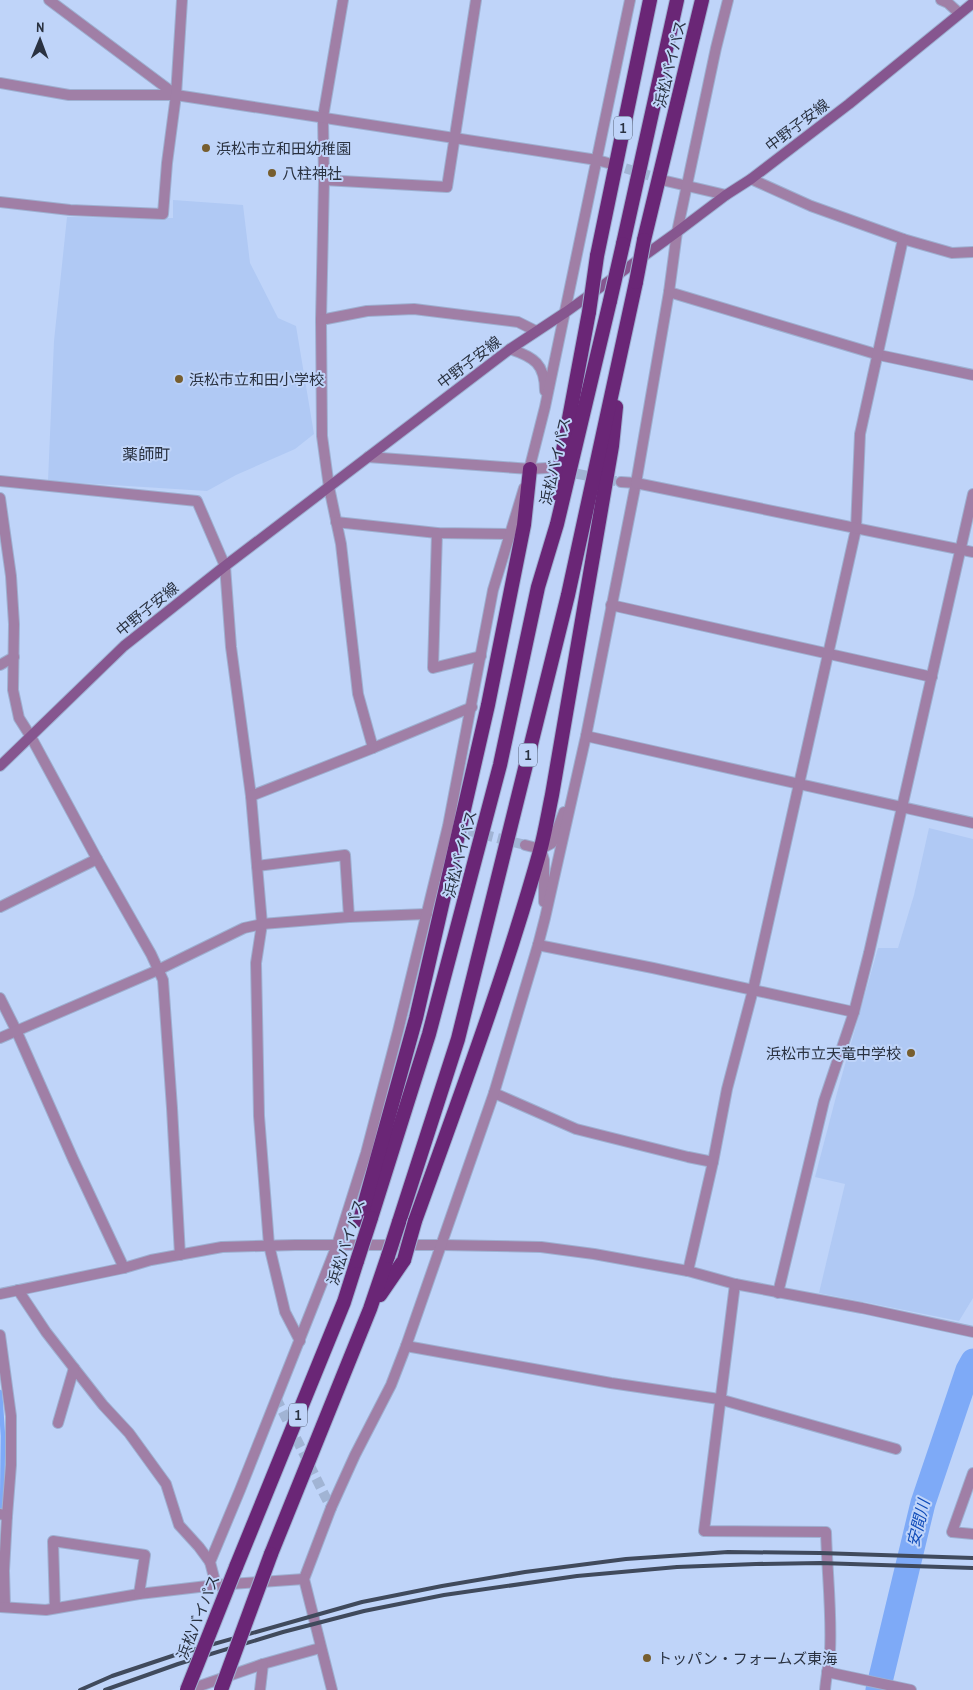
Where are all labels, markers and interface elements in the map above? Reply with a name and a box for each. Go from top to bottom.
north arrow [15,15,65,65]
text: N [36,18,45,36]
street label: 浜松バイパス [649,18,691,110]
street label: 中野子安線 [761,94,833,156]
road number: 1 [614,116,632,140]
place label: 浜松市立和田幼稚園 [216,138,351,159]
marker: 浜松市立和田幼稚園 [200,142,212,154]
place label: 八柱神社 [282,163,342,184]
marker: 八柱神社 [266,167,278,179]
street label: 中野子安線 [433,331,505,393]
place label: 浜松市立和田小学校 [189,369,324,390]
marker: 浜松市立和田小学校 [173,373,185,385]
street label: 浜松バイパス [535,415,575,507]
district label: 薬師町 [122,443,170,465]
street label: 中野子安線 [111,577,183,641]
road number: 1 [519,744,537,766]
street label: 浜松バイパス [438,808,482,900]
place label: 浜松市立天竜中学校 [766,1043,901,1064]
marker: 浜松市立天竜中学校 [905,1047,917,1059]
street label: 浜松バイパス [322,1196,370,1288]
road number: 1 [289,1404,307,1426]
water label: 安間川 [902,1495,935,1549]
street label: 浜松バイパス [171,1571,225,1663]
place label: トッパン・フォームズ東海 [657,1648,837,1669]
marker: トッパン・フォームズ東海 [641,1652,653,1664]

